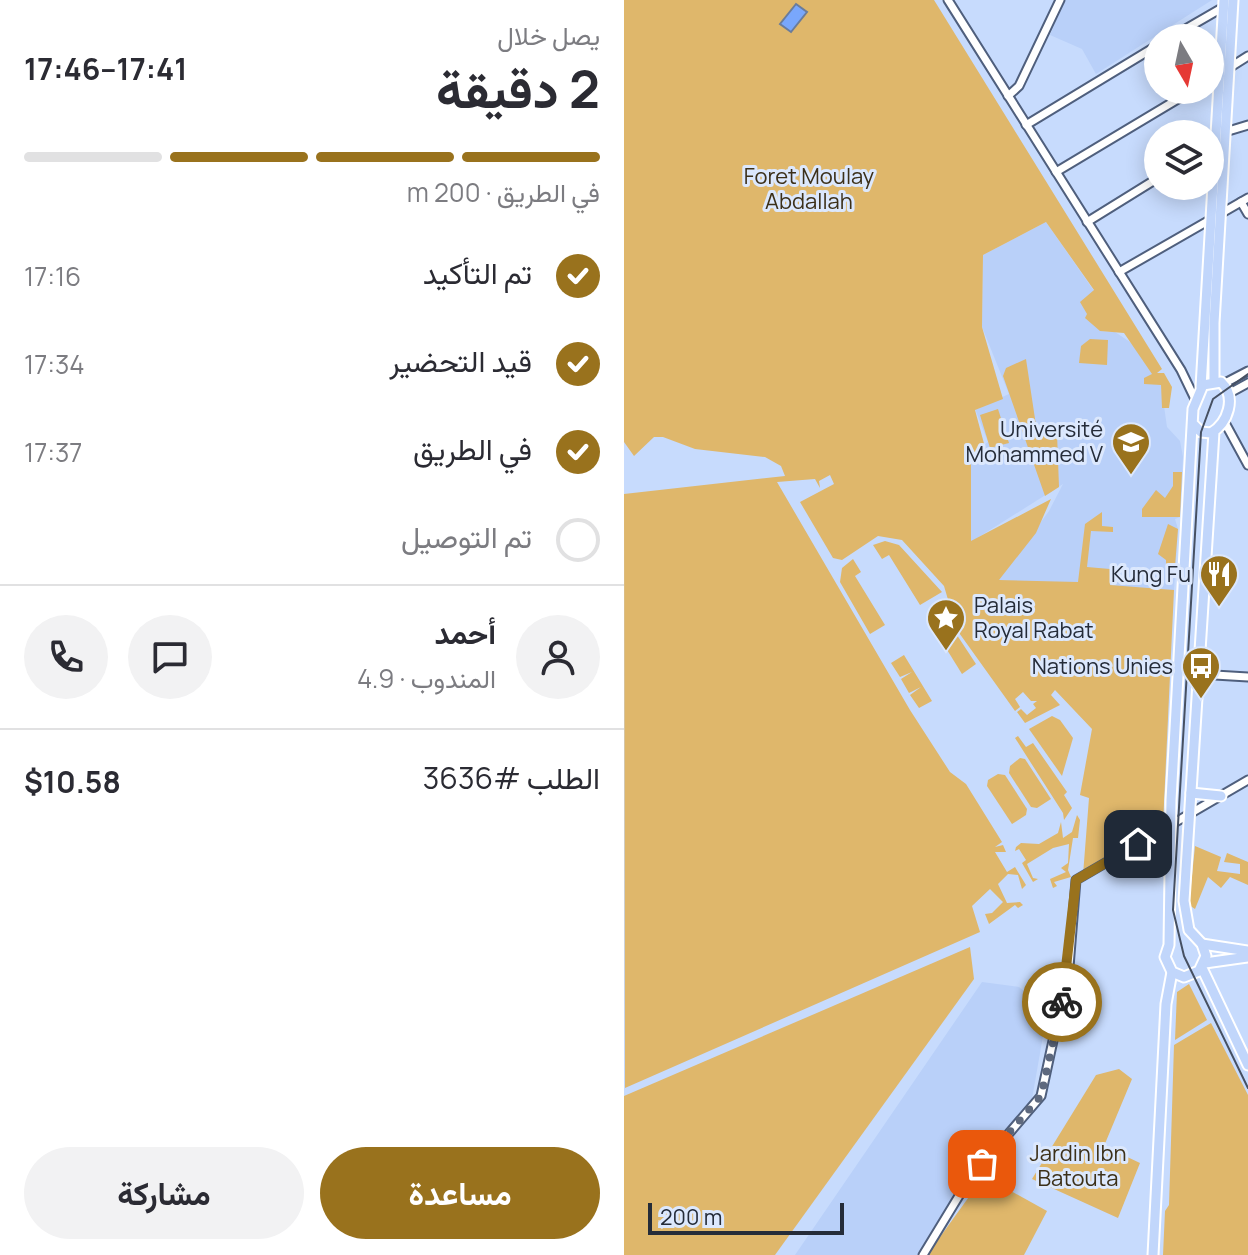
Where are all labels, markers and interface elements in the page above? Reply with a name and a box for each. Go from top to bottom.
text: يصل خلال [497,17,600,53]
north arrow [1144,24,1224,104]
map controls [1144,24,1224,200]
text: 17:41–17:46 [24,48,187,89]
text: 2 دقيقة [436,53,600,124]
button: layers [1144,120,1224,200]
park label: Foret Moulay Abdallah [744,161,875,216]
text: في الطريق · 200 m [407,174,600,210]
text: تم التأكيد [423,252,532,293]
icon: check [556,254,600,298]
text: 17:16 [24,258,81,294]
text: قيد التحضير [389,340,532,381]
icon: check [556,342,600,386]
text: 17:34 [24,346,85,382]
place label: Université Mohammed V [965,414,1104,469]
school or university icon: Université Mohammed V [1110,421,1152,476]
text: في الطريق [413,428,532,469]
icon: check [556,430,600,474]
text: 17:37 [24,434,82,470]
text: تم التوصيل [401,516,532,557]
restaurant icon: Kung Fu [1198,553,1240,608]
place label: Kung Fu [1111,559,1191,589]
place label: Palais Royal Rabat [974,590,1094,645]
place icon: Palais Royal Rabat [925,597,967,652]
text: أحمد [434,612,496,653]
button: phone [24,615,108,699]
button: chat [128,615,212,699]
button: person [516,615,600,699]
bus stop icon: Nations Unies [1180,645,1222,700]
place label: Nations Unies [1032,651,1173,681]
text: المندوب · 4.9 [357,660,496,696]
text: الطلب #3636 [423,757,600,798]
text: $10.58 [24,761,121,802]
pin [1104,810,1172,878]
icon: home [1116,822,1160,866]
courier [1022,962,1102,1042]
icon: bike [1040,980,1084,1024]
pin [948,1130,1016,1198]
park label: Jardin Ibn Batouta [1030,1138,1127,1193]
icon: bag [960,1142,1004,1186]
button: مشاركة [24,1147,304,1239]
button: مساعدة [320,1147,600,1239]
scale bar [648,1199,844,1235]
text: 200 m [660,1202,722,1232]

